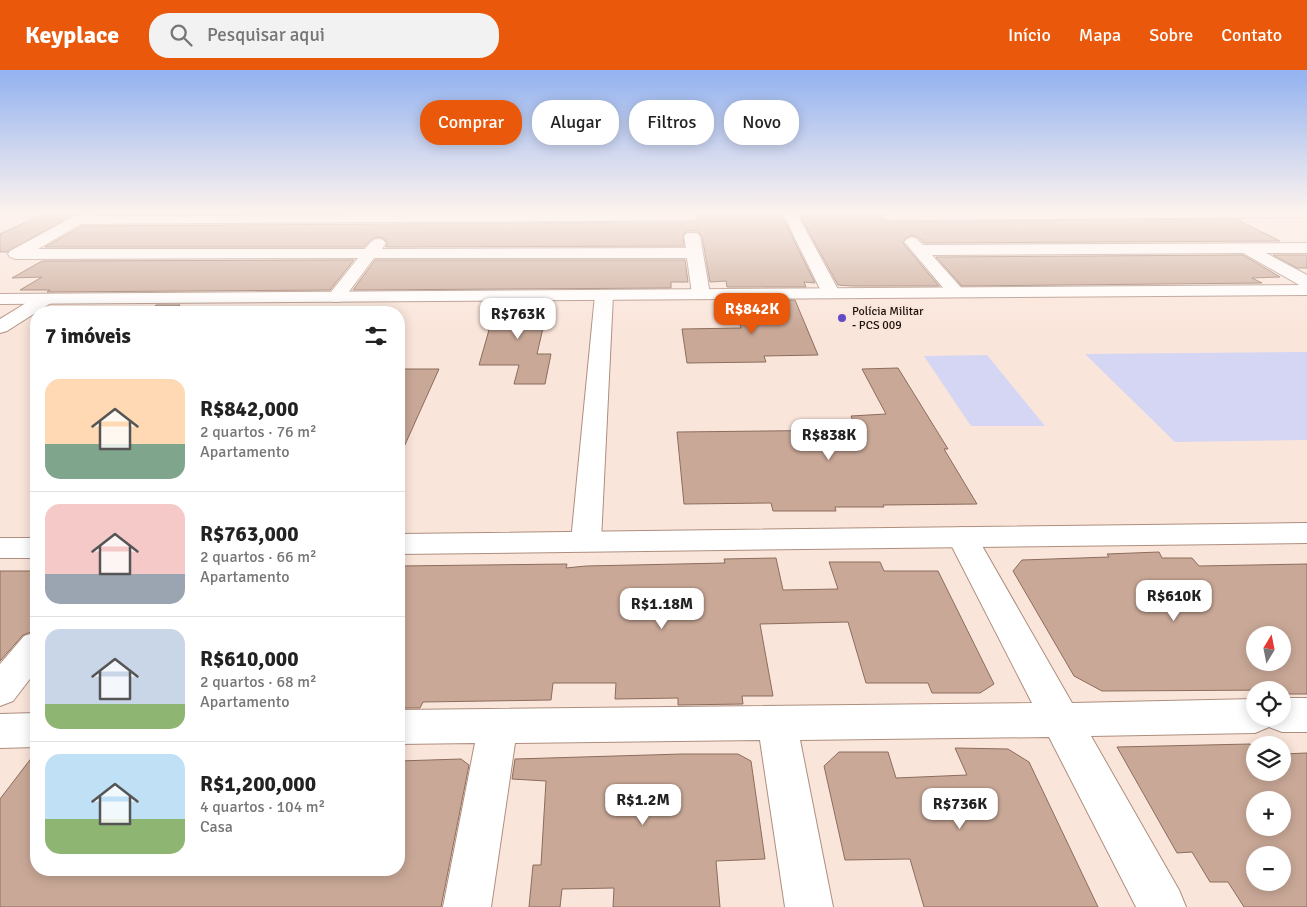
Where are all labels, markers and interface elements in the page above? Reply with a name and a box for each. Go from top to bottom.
search box [149,13,499,58]
text: Keyplace [25,20,119,50]
icon: search [167,21,195,49]
text: Pesquisar aqui [207,23,325,47]
text: Início [1008,24,1051,46]
text: Mapa [1079,24,1121,46]
text: Sobre [1149,24,1193,46]
text: Contato [1221,24,1282,46]
chip: Comprar [420,100,522,145]
chip: Alugar [532,100,619,145]
chip: Filtros [629,100,714,145]
chip: Novo [724,100,799,145]
pin: R$842K [711,292,793,335]
pin: R$763K [477,298,559,340]
text: R$842K [725,299,779,319]
text: R$763K [491,304,545,324]
place label: Polícia Militar - PCS 009 [852,304,924,333]
marker: Polícia Militar - PCS 009 [836,312,848,324]
icon: filters [362,322,390,350]
text: 7 imóveis [45,323,131,349]
text: R$842,000 [200,396,299,422]
icon: home [85,399,145,459]
pin: R$838K [788,418,870,461]
text: 2 quartos · 76 m² [200,422,317,442]
text: R$838K [802,425,856,445]
text: Apartamento [200,442,290,462]
text: R$763,000 [200,521,299,547]
icon: home [85,524,145,584]
text: 2 quartos · 66 m² [200,547,317,567]
text: Apartamento [200,567,290,587]
pin: R$610K [1133,580,1215,622]
text: R$610K [1147,586,1201,606]
pin: R$1.18M [616,588,708,630]
text: R$1.18M [631,594,693,614]
north arrow [1246,626,1291,671]
map controls [1246,626,1291,891]
text: R$610,000 [200,646,299,672]
icon: home [85,649,145,709]
text: 2 quartos · 68 m² [200,672,317,692]
button: locate [1246,681,1291,726]
text: Apartamento [200,692,290,712]
button: layers [1246,736,1291,781]
text: R$1,200,000 [200,771,316,797]
icon: home [85,774,145,834]
pin: R$1.2M [602,784,684,826]
pin: R$736K [919,788,1001,830]
text: R$1.2M [616,790,670,810]
button: + [1246,791,1291,836]
text: R$736K [933,794,987,814]
text: 4 quartos · 104 m² [200,797,325,817]
text: Casa [200,817,233,837]
button: − [1246,846,1291,891]

